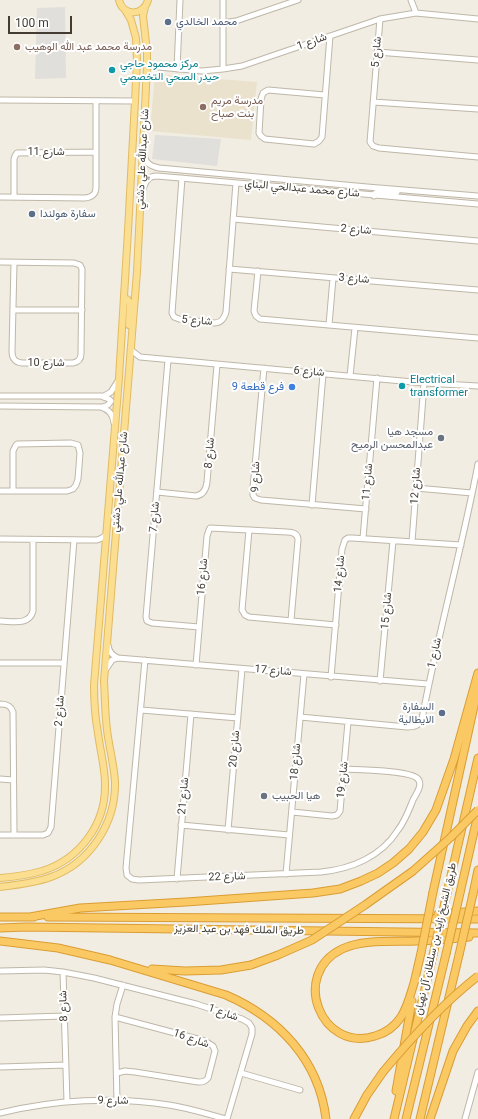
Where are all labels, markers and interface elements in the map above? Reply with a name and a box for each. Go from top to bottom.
scale bar [10,8,74,34]
place label: محمد الخالدي [176,15,237,29]
text: 100 m [15,16,49,30]
marker: محمد الخالدي [163,17,173,27]
street label: شارع 1 [295,31,329,53]
street label: شارع 5 [369,36,385,68]
place label: مدرسة محمد عبد الله الوهيب [25,40,152,54]
marker: مدرسة محمد عبد الله الوهيب [12,42,22,52]
place label: مركز محمود حاجي حيدر الصحي التخصصي [120,57,219,83]
marker: مركز محمود حاجي حيدر الصحي التخصصي [107,65,117,75]
place label: مدرسة مريم بنت صباح [211,94,263,120]
marker: مدرسة مريم بنت صباح [198,102,208,112]
street label: شارع عبدالله علي دشتي [134,108,152,210]
street label: شارع 11 [27,145,65,159]
street label: شارع محمد عبدالحي البناي [244,177,360,201]
place label: سفارة هولندا [40,207,96,221]
marker: سفارة هولندا [27,209,37,219]
street label: شارع 2 [340,222,372,238]
street label: شارع 3 [338,271,370,287]
street label: شارع 5 [181,313,213,329]
street label: شارع 10 [27,356,65,370]
street label: شارع 6 [293,364,325,380]
place label: Electrical transformer [410,373,468,399]
place label: فرع قطعة 9 [232,380,284,394]
marker: Electrical transformer [397,381,407,391]
marker: فرع قطعة 9 [287,382,297,392]
place label: مسجد هيا عبدالمحسن الرميح [351,425,433,451]
street label: شارع عبدالله علي دشتي [109,431,131,533]
marker: مسجد هيا عبدالمحسن الرميح [436,433,446,443]
street label: شارع 8 [202,437,218,469]
street label: شارع 9 [249,461,263,493]
street label: شارع 11 [360,463,376,501]
street label: شارع 12 [408,467,424,505]
street label: شارع 7 [147,501,163,533]
street label: شارع 14 [332,555,348,593]
street label: شارع 16 [195,558,211,596]
street label: شارع 15 [379,592,395,630]
street label: شارع 1 [425,636,445,670]
street label: شارع 17 [254,663,292,679]
street label: شارع 2 [52,695,68,727]
place label: السفارة الايطالية [399,700,434,726]
marker: السفارة الايطالية [437,708,447,718]
street label: شارع 20 [227,730,243,768]
street label: شارع 18 [288,743,304,781]
street label: شارع 19 [334,761,352,799]
street label: شارع 21 [176,777,192,815]
place label: هيا الحبيب [272,789,320,803]
marker: هيا الحبيب [259,791,269,801]
street label: طريق الشيخ زايد بن سلطان آل نهيان [412,861,460,1017]
street label: شارع 22 [208,870,246,884]
street label: طريق الملك فهد بن عبد العزيز [174,922,304,938]
street label: شارع 8 [57,990,71,1022]
street label: شارع 1 [206,1002,240,1024]
street label: شارع 16 [171,1027,211,1051]
street label: شارع 9 [97,1094,129,1108]

